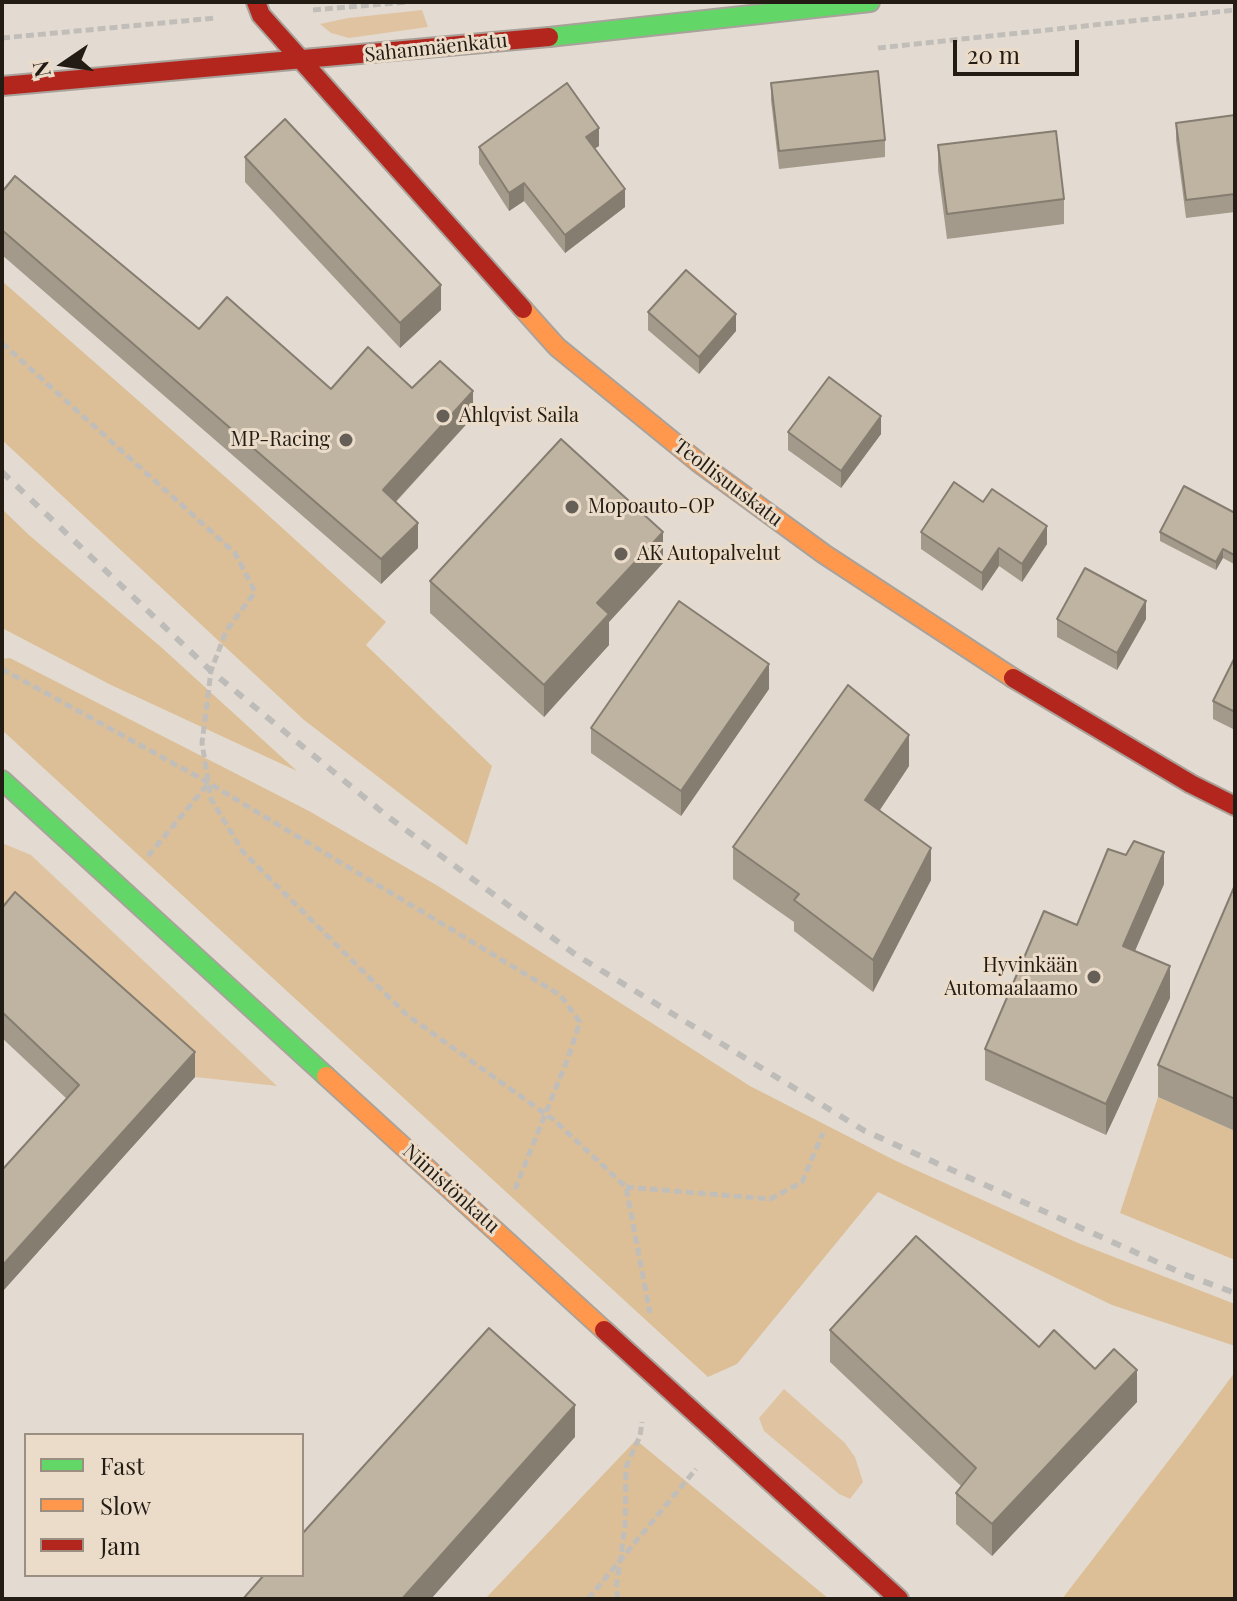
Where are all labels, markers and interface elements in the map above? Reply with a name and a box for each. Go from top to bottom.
north arrow [24,24,104,104]
scale bar [957,24,1083,74]
street label: Sahanmäenkatu [363,29,509,67]
text: 20 m [967,38,1020,70]
text: N [24,58,57,81]
place label: Ahlqvist Saila [459,404,579,428]
marker: Ahlqvist Saila [434,407,452,425]
place label: MP-Racing [230,428,330,452]
marker: MP-Racing [337,431,355,449]
street label: Teollisuuskatu [669,434,787,532]
place label: Mopoauto-OP [588,495,715,519]
marker: Mopoauto-OP [563,498,581,516]
place label: AK Autopalvelut [637,542,780,566]
marker: AK Autopalvelut [612,545,630,563]
place label: Hyvinkään Automaalaamo [944,954,1078,1001]
marker: Hyvinkään Automaalaamo [1085,968,1103,986]
street label: Niinistönkatu [398,1139,504,1239]
legend [24,1433,304,1577]
text: Fast [100,1449,145,1481]
text: Slow [100,1489,151,1521]
text: Jam [100,1529,141,1561]

